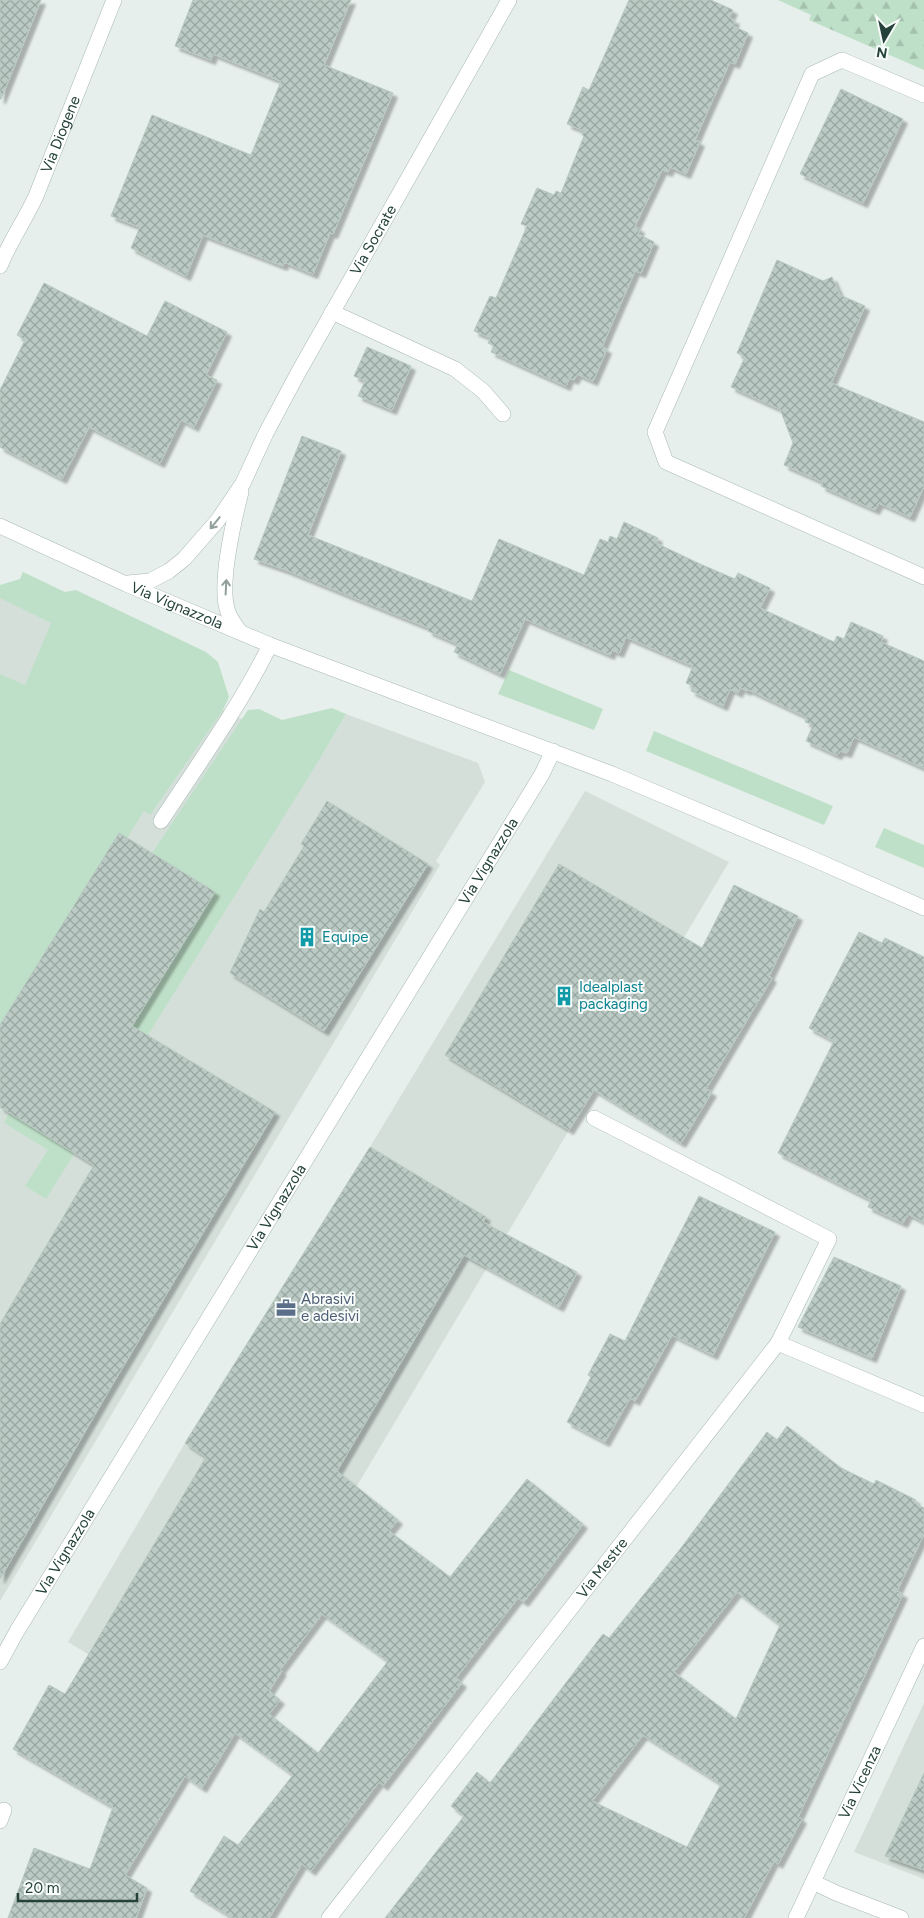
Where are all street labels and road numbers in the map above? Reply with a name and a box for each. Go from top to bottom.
street label: Via Diogene [37,93,84,176]
street label: Via Socrate [346,202,400,278]
street label: Via Vignazzola [128,578,226,633]
street label: Via Vignazzola [455,815,522,908]
street label: Via Vignazzola [243,1161,310,1254]
street label: Via Vignazzola [32,1505,99,1599]
street label: Via Mestre [573,1534,632,1602]
street label: Via Vicenza [835,1743,885,1822]

